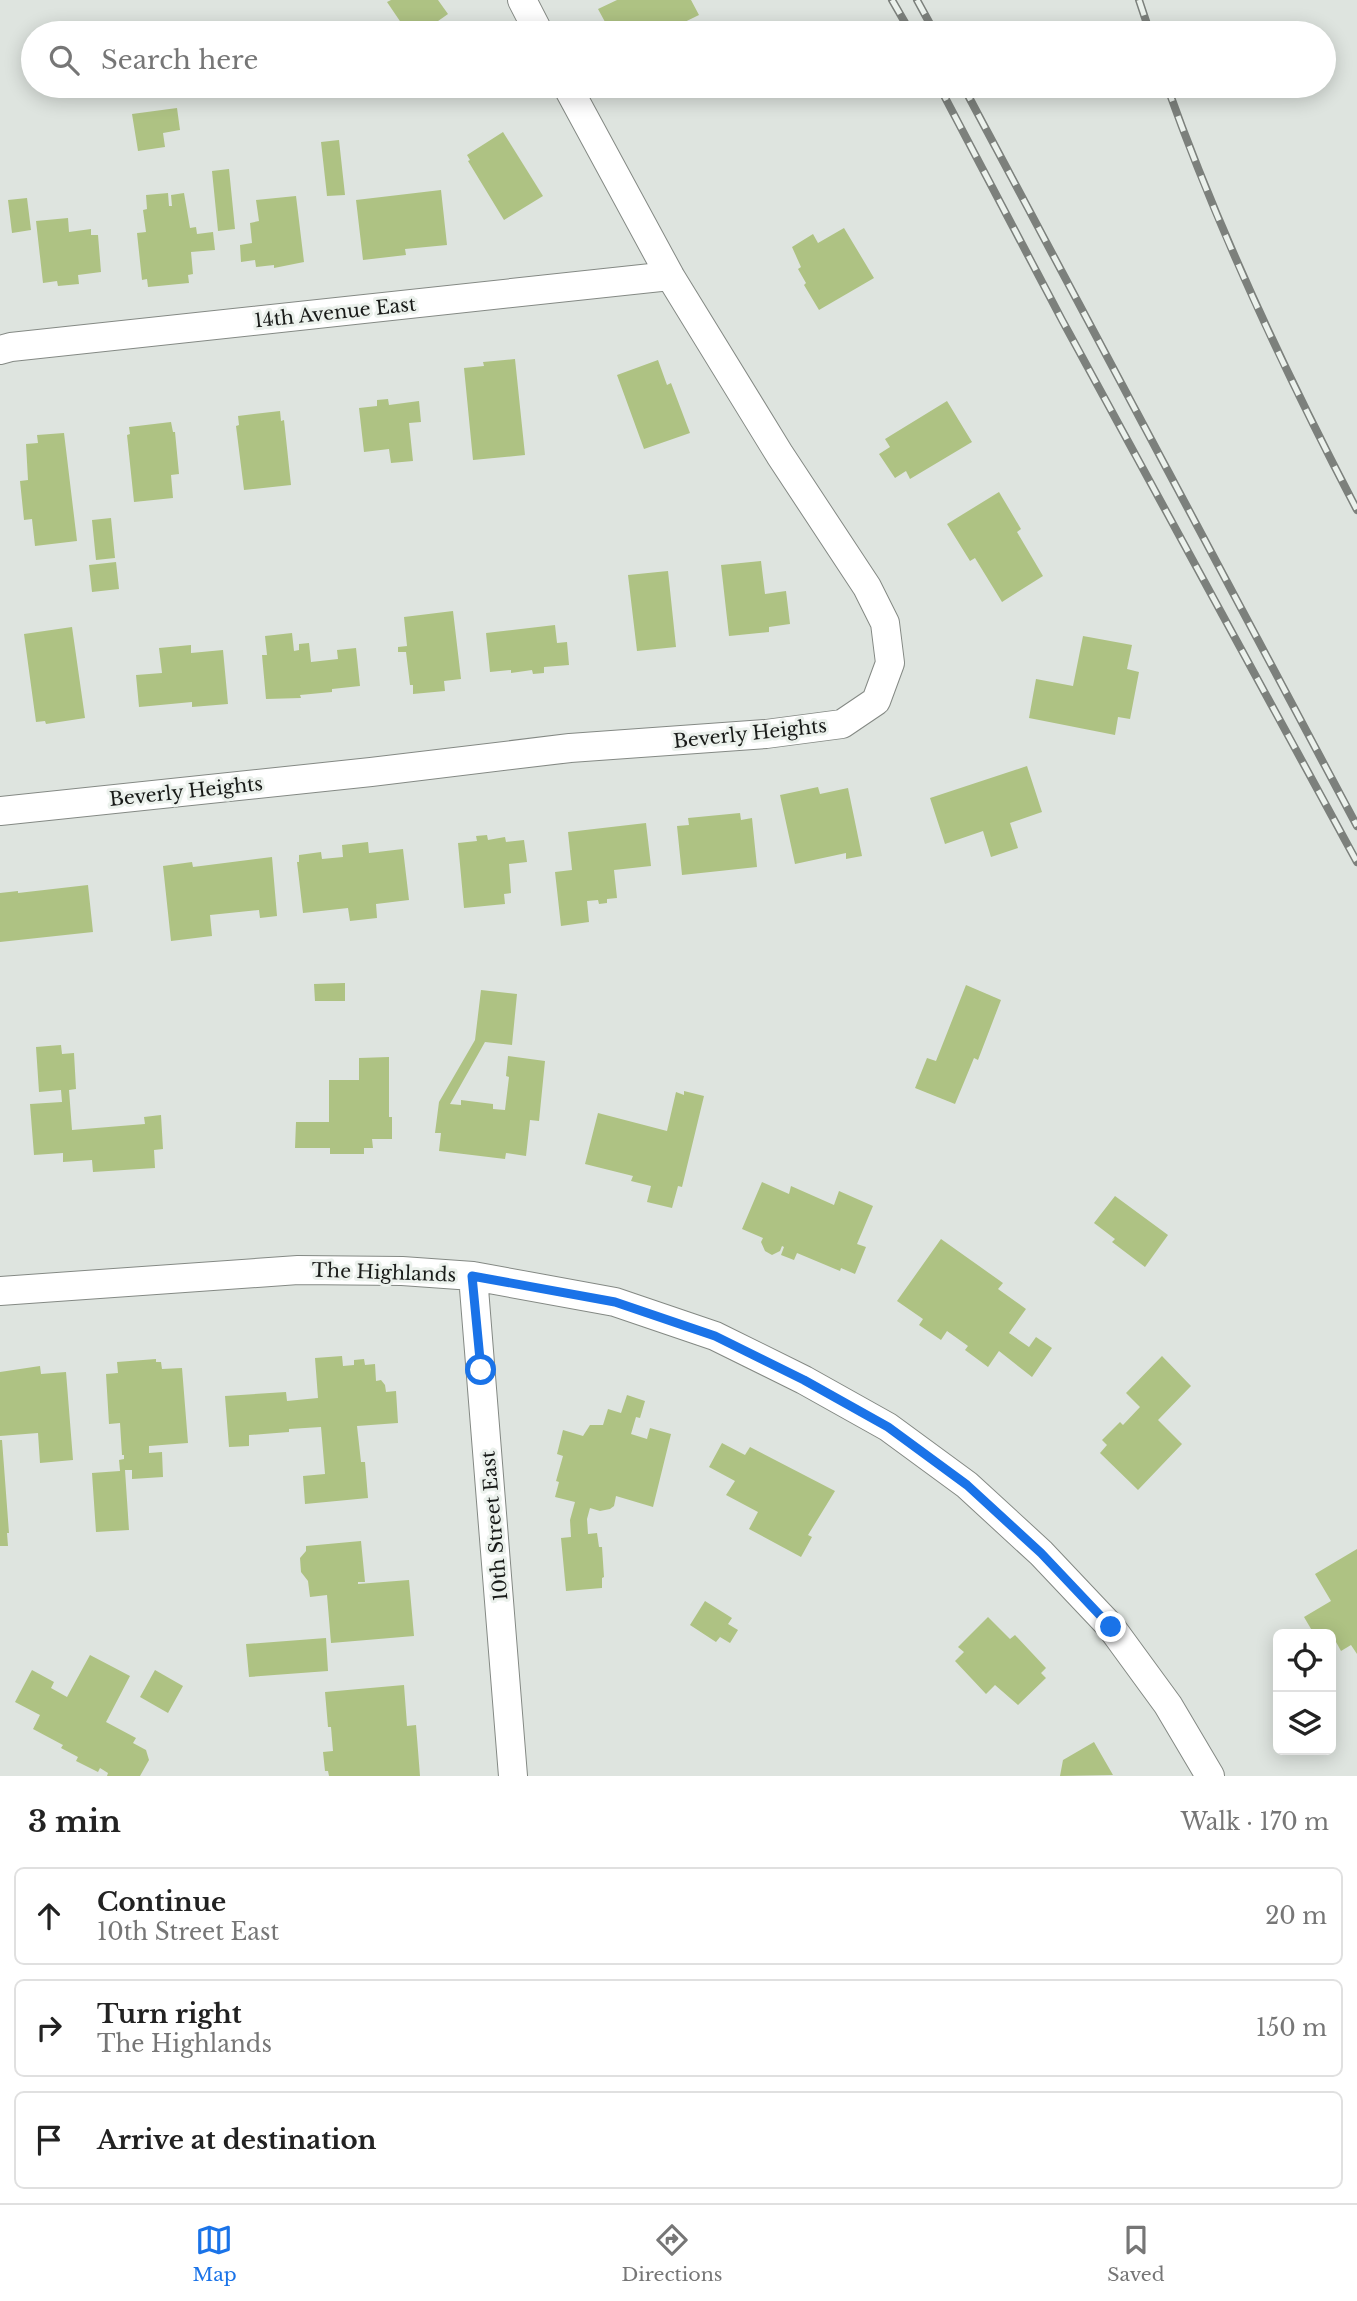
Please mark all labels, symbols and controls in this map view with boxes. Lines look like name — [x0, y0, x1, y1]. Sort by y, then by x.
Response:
search box — [21, 21, 1336, 98]
icon: search — [45, 41, 83, 79]
text: Search here — [101, 44, 258, 76]
street label: 14th Avenue East — [253, 292, 418, 332]
street label: Beverly Heights — [672, 714, 828, 753]
street label: Beverly Heights — [108, 772, 264, 811]
street label: The Highlands — [311, 1258, 457, 1287]
route start — [465, 1354, 496, 1385]
street label: 10th Street East — [476, 1449, 513, 1602]
route end — [1095, 1611, 1126, 1642]
map controls — [1273, 1629, 1336, 1755]
button: locate — [1273, 1629, 1336, 1692]
button: layers — [1273, 1692, 1336, 1755]
text: 3 min — [28, 1803, 121, 1840]
text: Walk · 170 m — [1181, 1808, 1329, 1836]
text: Continue — [97, 1886, 226, 1918]
icon: ahead — [30, 1897, 68, 1935]
text: 20 m — [1265, 1902, 1327, 1930]
text: 10th Street East — [97, 1918, 279, 1946]
text: Turn right — [97, 1998, 242, 2030]
icon: right — [30, 2009, 68, 2047]
text: 150 m — [1256, 2014, 1327, 2042]
text: The Highlands — [97, 2030, 272, 2058]
icon: arrive — [30, 2121, 68, 2159]
text: Arrive at destination — [97, 2124, 377, 2156]
tab: Map — [192, 2221, 237, 2286]
tab: Directions — [621, 2221, 722, 2286]
tab: Saved — [1107, 2221, 1165, 2286]

